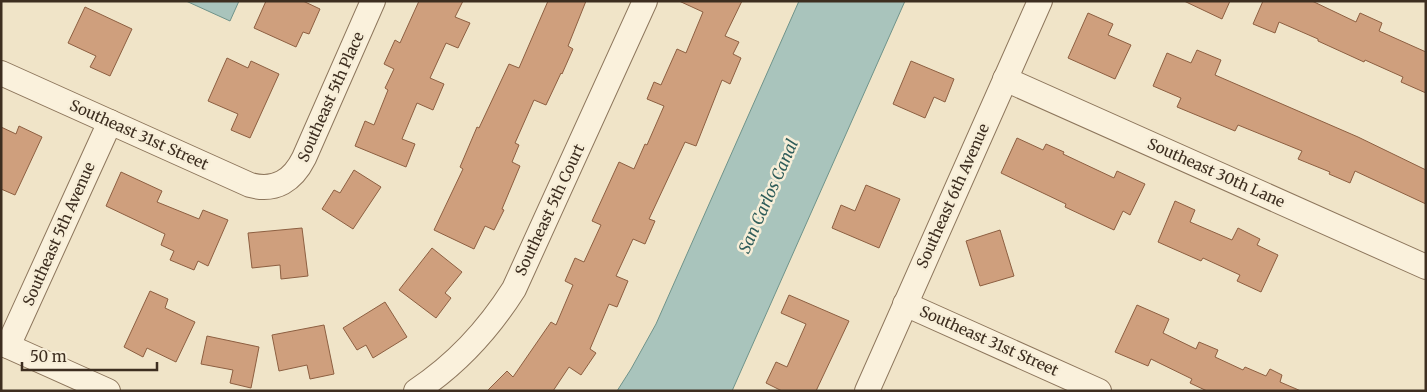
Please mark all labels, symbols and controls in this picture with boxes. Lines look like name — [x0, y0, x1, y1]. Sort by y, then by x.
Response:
street label: Southeast 5th Place — [293, 29, 368, 165]
street label: Southeast 31st Street — [67, 95, 212, 174]
street label: Southeast 6th Avenue — [912, 120, 993, 271]
street label: Southeast 30th Lane — [1145, 134, 1288, 211]
water label: San Carlos Canal — [734, 136, 802, 256]
street label: Southeast 5th Court — [511, 141, 588, 279]
street label: Southeast 5th Avenue — [18, 159, 99, 309]
street label: Southeast 31st Street — [917, 301, 1062, 380]
scale bar — [22, 340, 158, 372]
text: 50 m — [30, 347, 67, 366]

